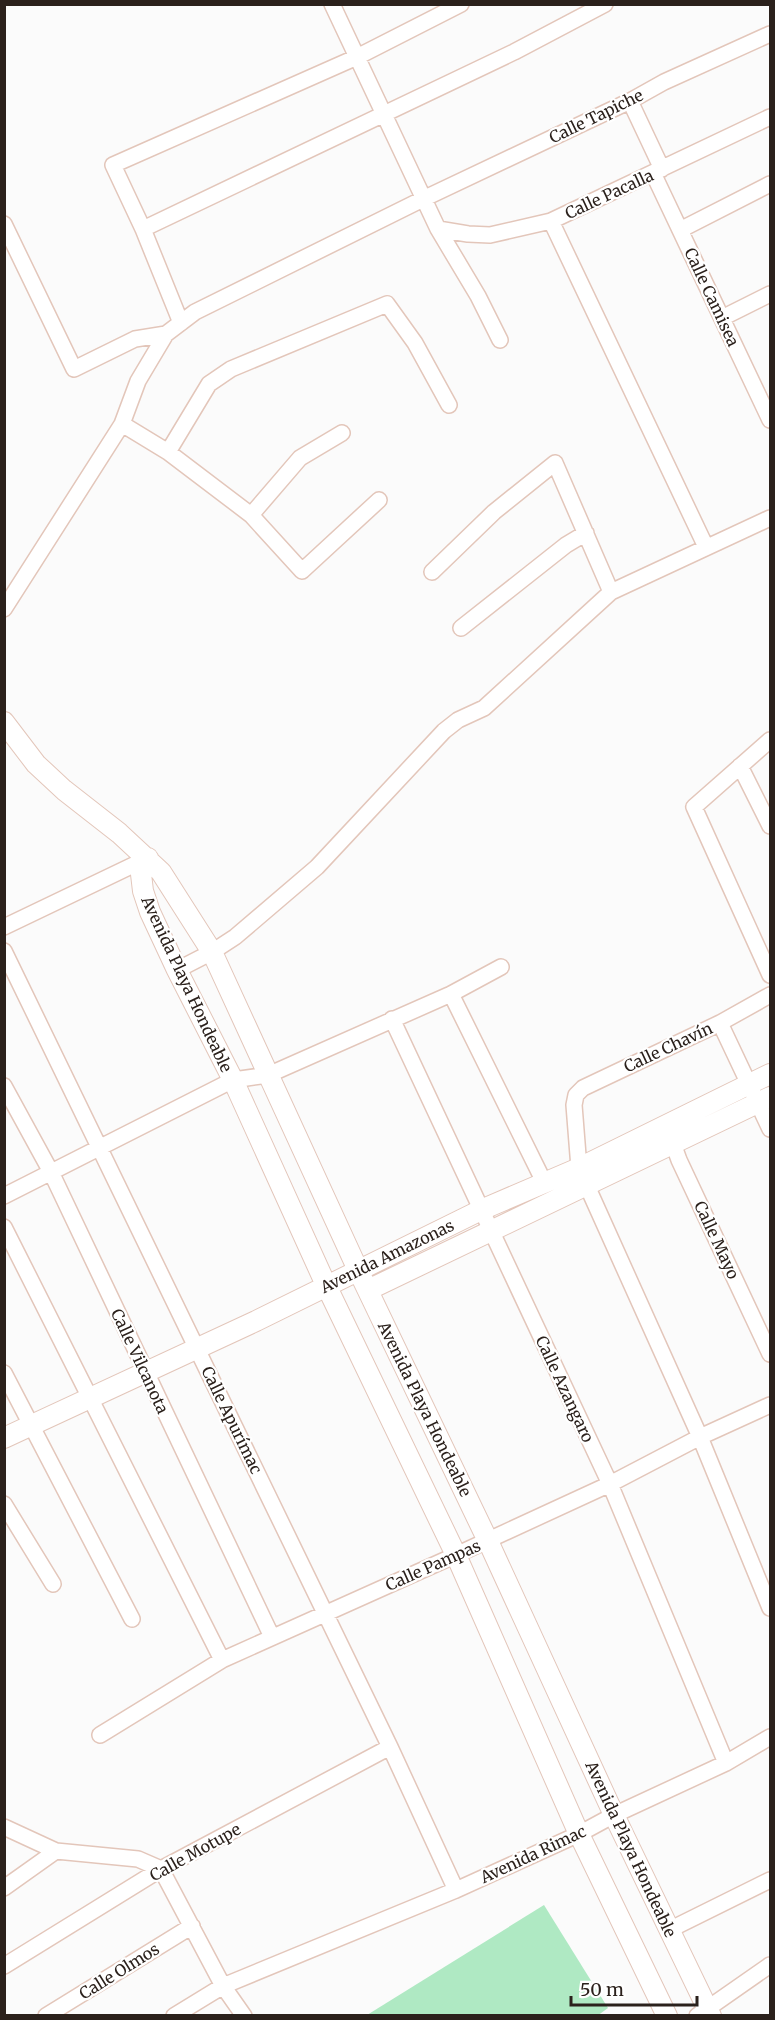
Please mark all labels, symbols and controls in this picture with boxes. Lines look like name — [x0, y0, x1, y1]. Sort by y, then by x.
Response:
street label: Calle Tapiche — [546, 85, 646, 147]
street label: Calle Pacalla — [562, 165, 657, 223]
street label: Calle Camisea — [680, 245, 744, 350]
street label: Avenida Playa Hondeable — [137, 892, 237, 1075]
street label: Calle Chavín — [620, 1018, 716, 1076]
street label: Calle Mayo — [690, 1198, 744, 1282]
street label: Avenida Amazonas — [316, 1215, 457, 1297]
street label: Calle Vilcanota — [107, 1305, 173, 1417]
street label: Avenida Playa Hondeable — [373, 1317, 476, 1500]
street label: Calle Azangaro — [532, 1333, 598, 1445]
street label: Calle Apurímac — [197, 1363, 267, 1477]
street label: Calle Pampas — [382, 1535, 484, 1595]
street label: Avenida Playa Hondeable — [581, 1757, 681, 1940]
street label: Calle Motupe — [146, 1819, 244, 1885]
street label: Avenida Rimac — [476, 1821, 589, 1888]
street label: Calle Olmos — [75, 1938, 163, 2004]
scale bar — [571, 1969, 697, 2007]
text: 50 m — [580, 1978, 624, 2001]

